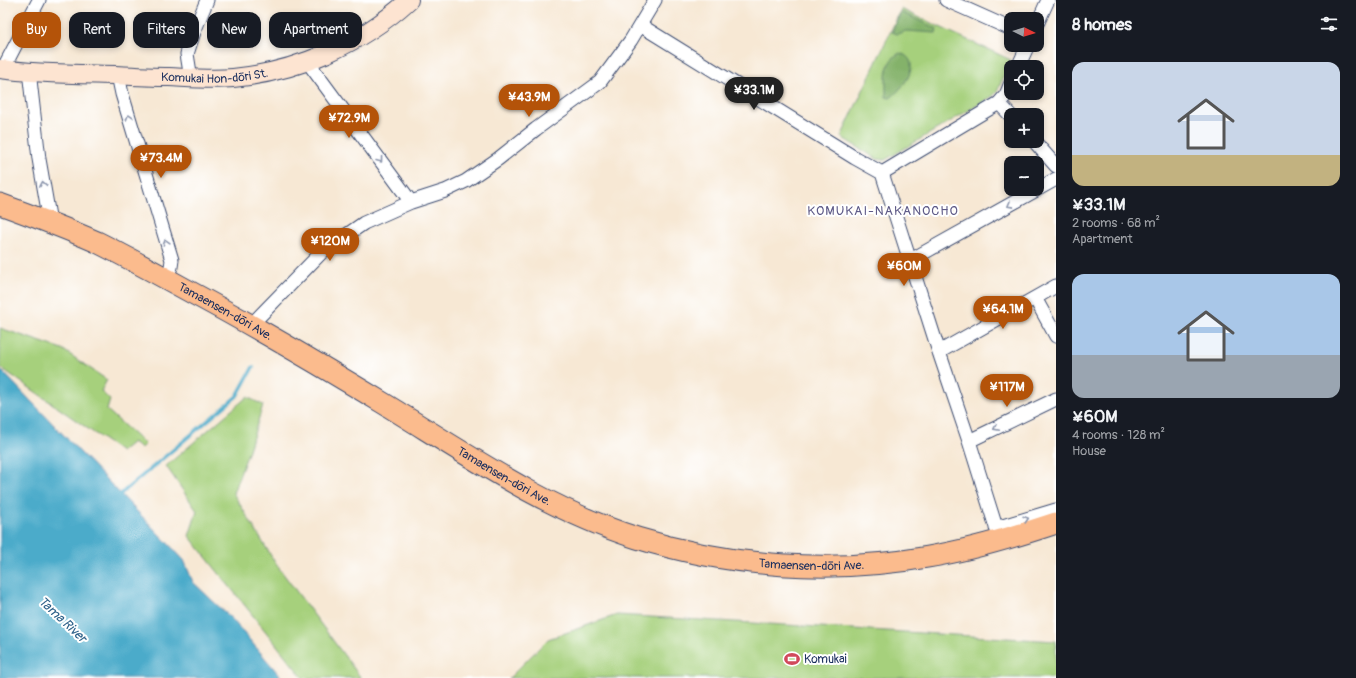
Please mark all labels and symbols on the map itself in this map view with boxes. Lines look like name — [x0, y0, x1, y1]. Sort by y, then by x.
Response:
north arrow — [1004, 12, 1044, 52]
street label: Komukai Hon-dōri St. — [161, 66, 270, 87]
pin: ¥33.1M — [721, 77, 787, 111]
pin: ¥43.9M — [496, 84, 562, 118]
pin: ¥72.9M — [316, 105, 382, 139]
one-way arrow — [125, 114, 134, 121]
pin: ¥73.4M — [128, 145, 194, 179]
one-way arrow — [375, 156, 382, 163]
one-way arrow — [39, 181, 48, 187]
one-way arrow — [1007, 200, 1014, 208]
district label: KOMUKAI-NAKANOCHO — [807, 203, 959, 219]
pin: ¥120M — [302, 228, 358, 262]
one-way arrow — [162, 238, 171, 245]
pin: ¥60M — [880, 253, 928, 287]
street label: Tamaensen-dōri Ave. — [175, 280, 275, 344]
pin: ¥64.1M — [970, 296, 1036, 330]
pin: ¥117M — [979, 374, 1035, 408]
one-way arrow — [992, 423, 1000, 431]
street label: Tamaensen-dōri Ave. — [454, 444, 553, 509]
one-way arrow — [1022, 515, 1029, 524]
street label: Tamaensen-dōri Ave. — [758, 556, 865, 574]
water label: Tama River — [35, 593, 91, 648]
sports icon: Komukai — [783, 650, 801, 668]
place label: Komukai — [804, 652, 847, 667]

